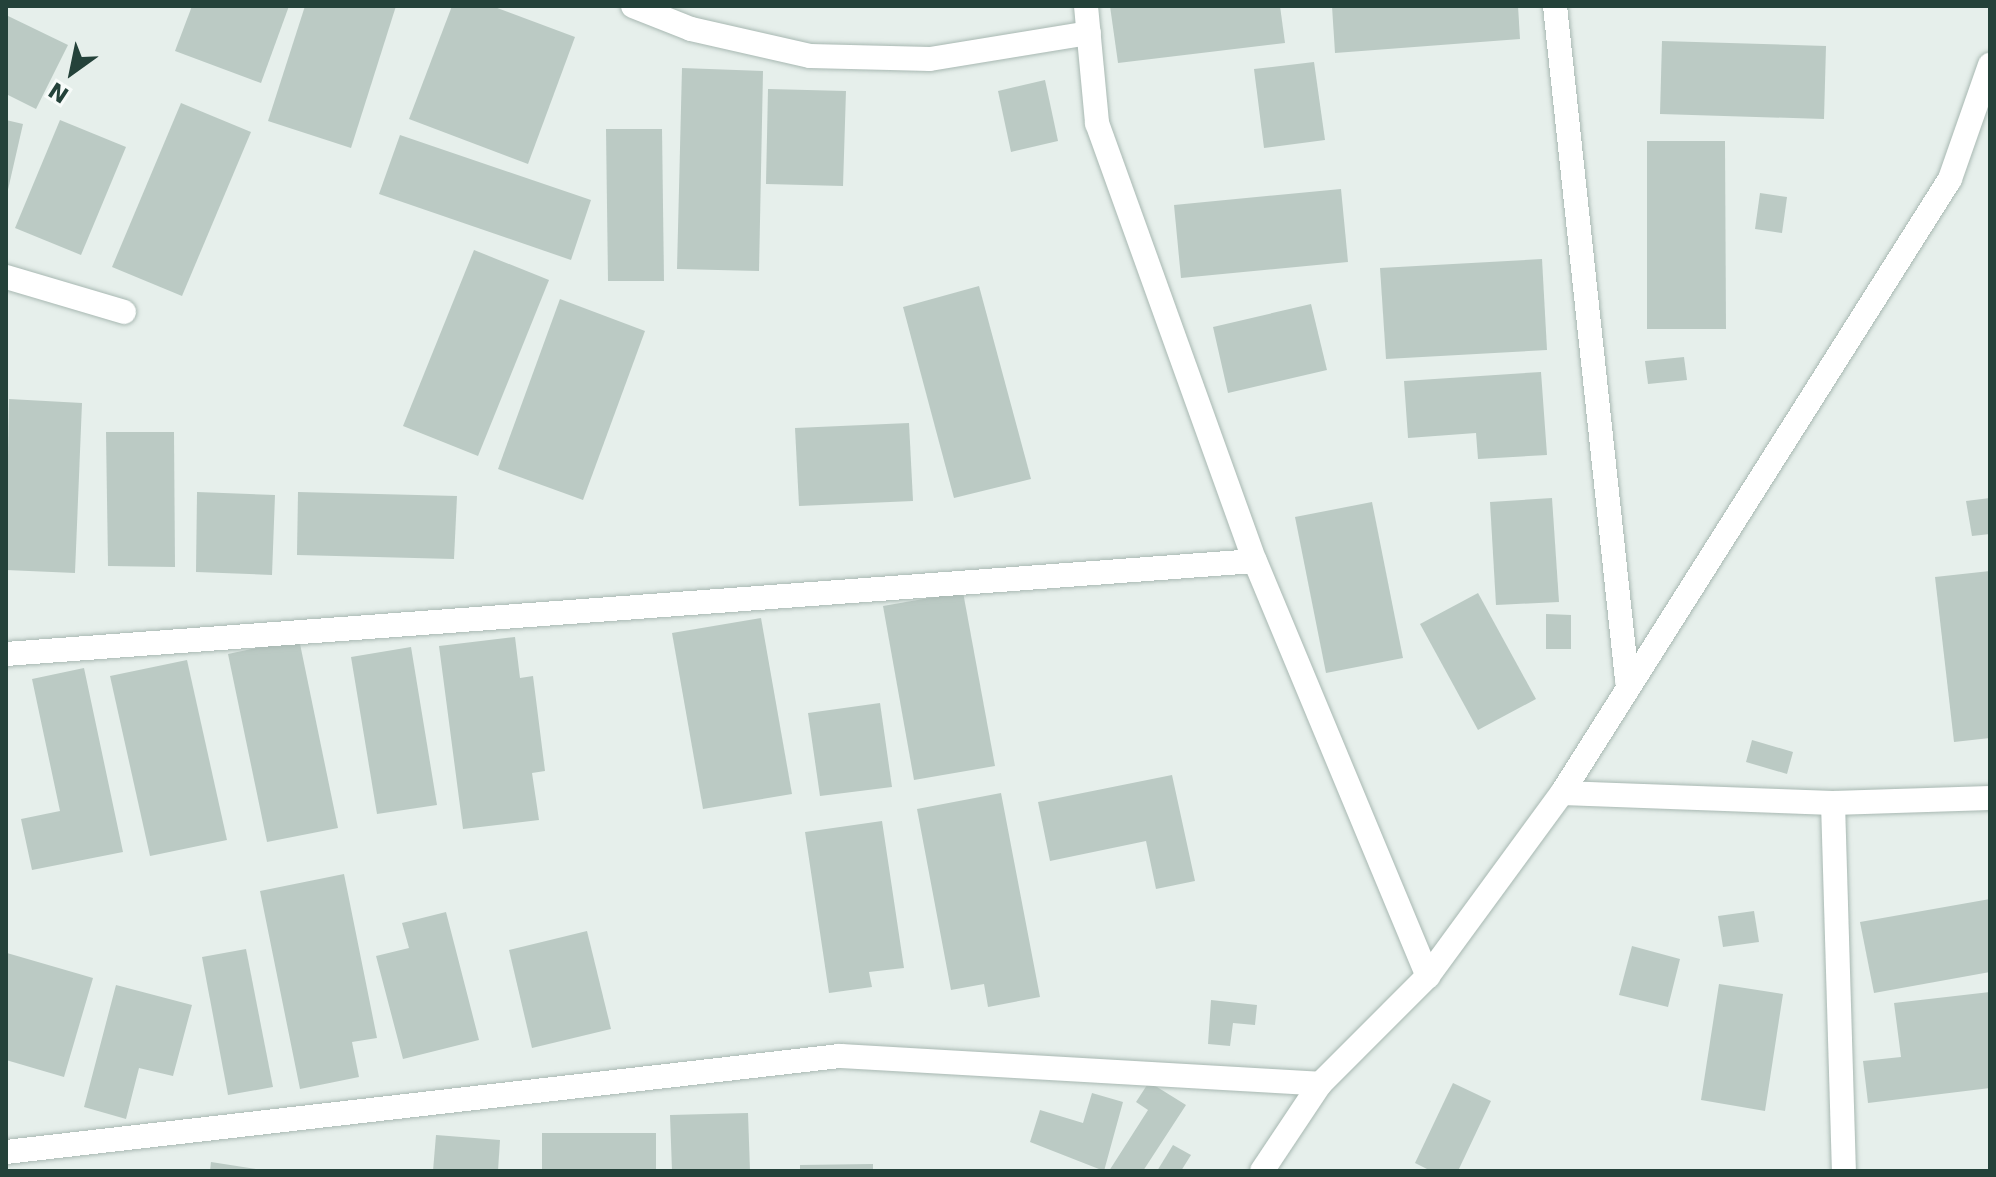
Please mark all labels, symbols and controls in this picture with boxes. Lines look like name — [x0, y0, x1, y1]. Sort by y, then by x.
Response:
north arrow — [32, 32, 112, 112]
text: N — [44, 77, 73, 108]

